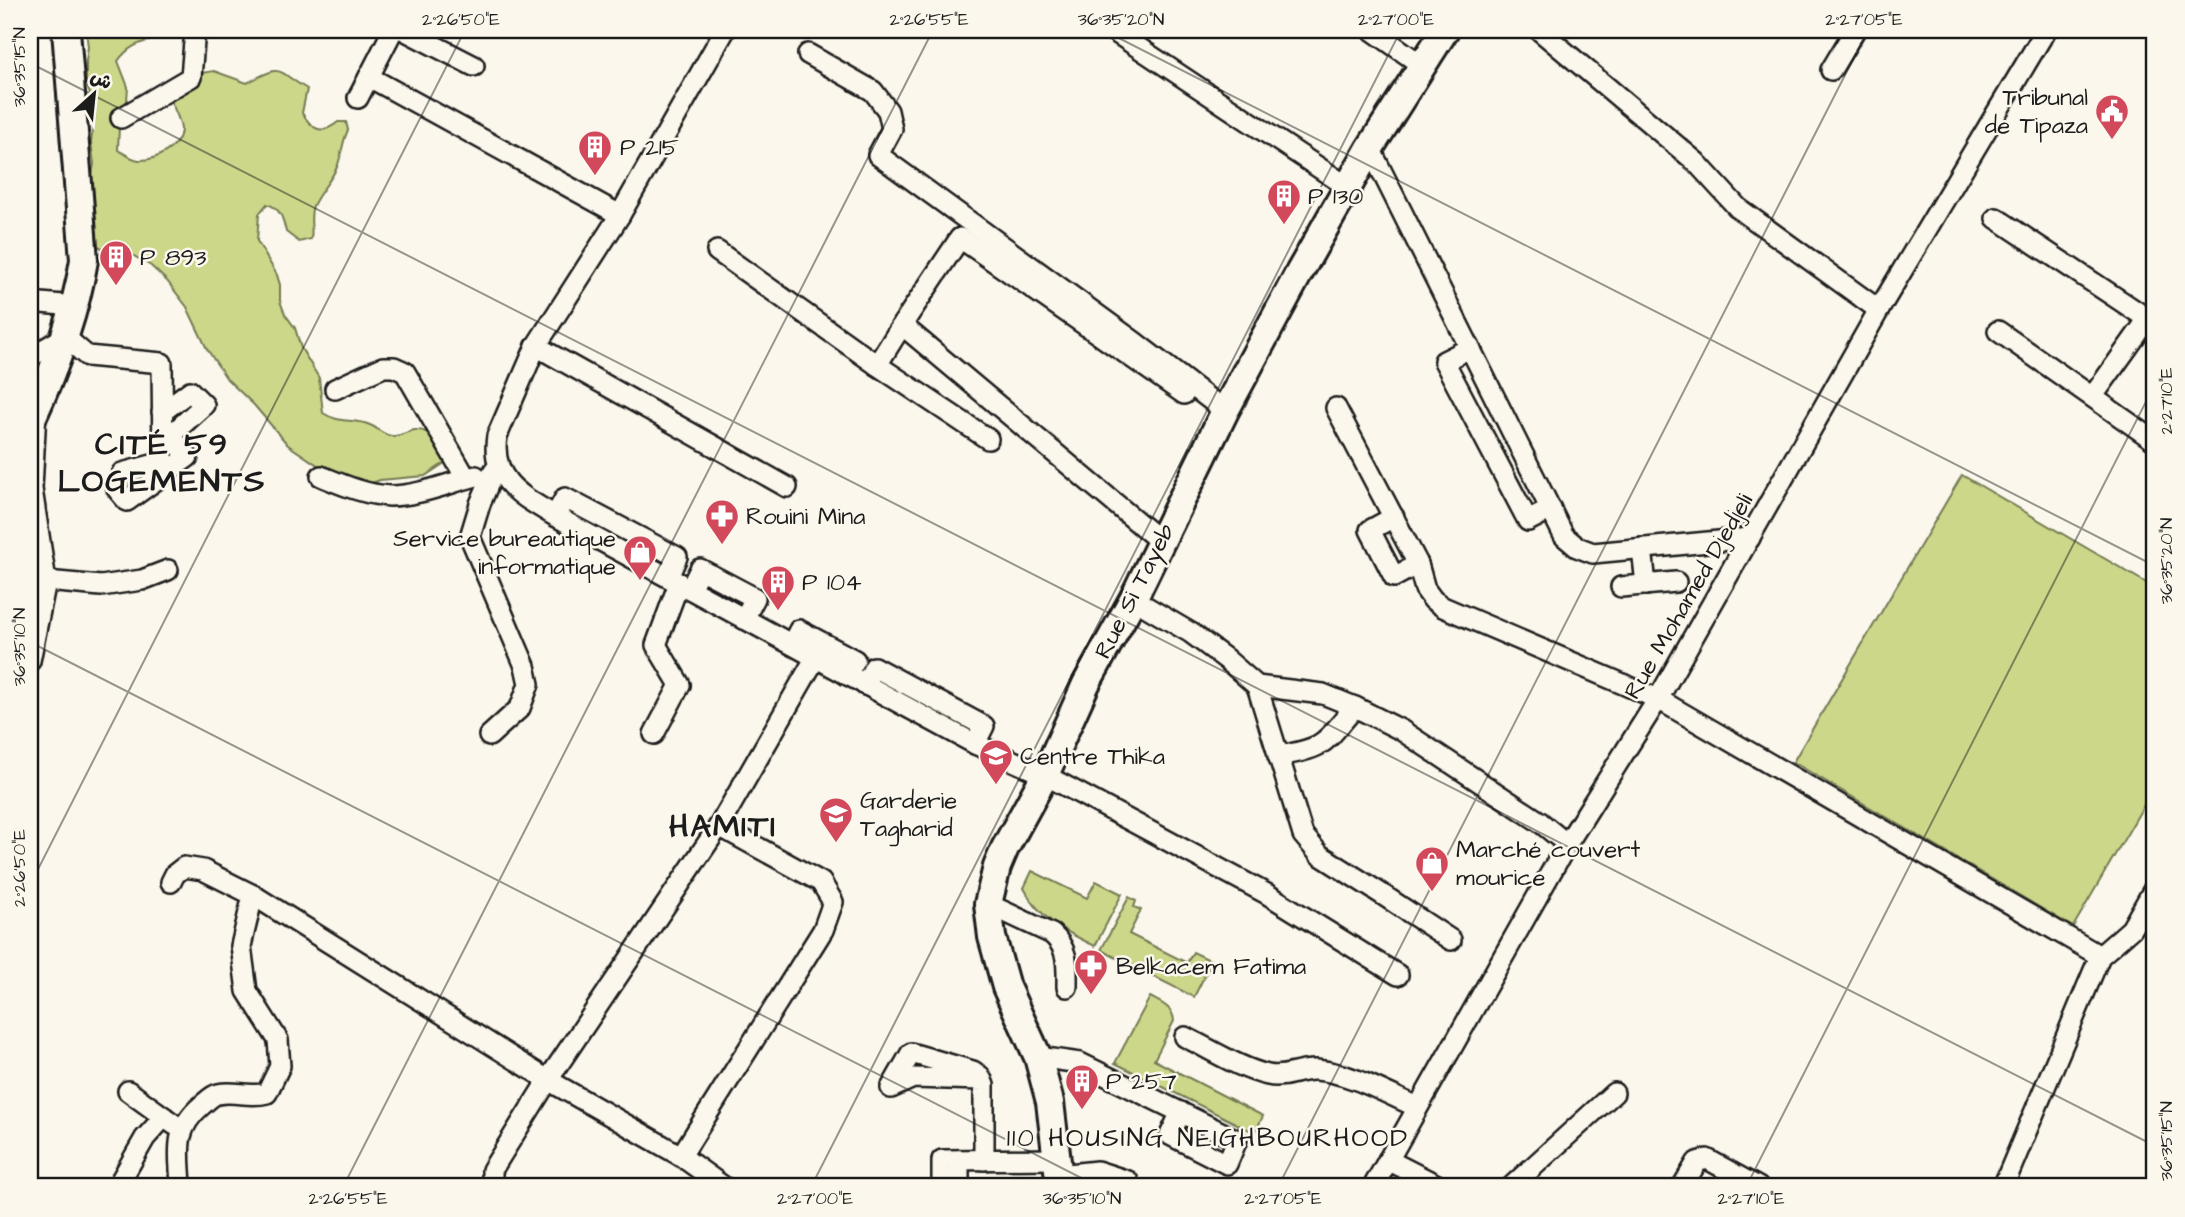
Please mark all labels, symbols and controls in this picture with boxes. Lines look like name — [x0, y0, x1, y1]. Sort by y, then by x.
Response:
text: 2°26'50"E — [422, 7, 500, 32]
text: 2°26'55"E — [889, 7, 969, 32]
text: 36°35'20"N — [1078, 7, 1164, 32]
text: 2°27'00"E — [1358, 7, 1434, 32]
text: 2°27'05"E — [1825, 7, 1903, 32]
text: 36°35'15"N — [7, 27, 32, 107]
north arrow — [60, 60, 130, 130]
text: ش — [86, 63, 117, 97]
place label: Tribunal de Tipaza — [1985, 81, 2088, 143]
public building icon: Tribunal de Tipaza — [2093, 92, 2131, 141]
building icon: P 215 — [576, 128, 614, 177]
place label: P 215 — [620, 131, 679, 165]
building icon: P 130 — [1265, 177, 1303, 226]
place label: P 130 — [1308, 180, 1363, 214]
building icon: P 893 — [97, 238, 135, 287]
place label: P 893 — [140, 241, 206, 275]
text: 2°27'10"E — [2154, 367, 2179, 435]
district label: CITÉ 59 LOGEMENTS — [58, 422, 266, 504]
street label: Rue Mohamed Djedjeli — [1616, 487, 1762, 706]
pharmacy icon: Rouini Mina — [703, 497, 741, 546]
place label: Rouini Mina — [746, 500, 865, 534]
street label: Rue Si Tayeb — [1086, 518, 1185, 665]
text: 36°35'20"N — [2154, 518, 2179, 604]
place label: Service bureautique informatique — [393, 522, 616, 584]
shop icon: Service bureautique informatique — [621, 533, 659, 582]
building icon: P 104 — [759, 563, 797, 612]
place label: P 104 — [802, 566, 861, 600]
text: 36°35'10"N — [7, 608, 32, 686]
school or university icon: Centre Thika — [977, 737, 1015, 786]
place label: Centre Thika — [1020, 740, 1165, 774]
place label: Garderie Tagharid — [860, 784, 957, 847]
school or university icon: Garderie Tagharid — [817, 795, 855, 844]
district label: HAMITI — [669, 804, 777, 849]
text: 2°26'50"E — [7, 829, 32, 907]
place label: Marché couvert mourice — [1456, 833, 1641, 895]
shop icon: Marché couvert mourice — [1413, 844, 1451, 893]
pharmacy icon: Belkacem Fatima — [1072, 947, 1110, 996]
place label: Belkacem Fatima — [1116, 950, 1306, 984]
building icon: P 257 — [1063, 1062, 1101, 1111]
place label: P 257 — [1106, 1065, 1177, 1099]
text: 36°35'15"N — [2154, 1101, 2179, 1181]
district label: 110 HOUSING NEIGHBOURHOOD — [1007, 1120, 1409, 1156]
text: 2°26'55"E — [308, 1186, 388, 1211]
text: 2°27'00"E — [777, 1186, 853, 1211]
text: 36°35'10"N — [1043, 1186, 1121, 1211]
text: 2°27'05"E — [1244, 1186, 1322, 1211]
text: 2°27'10"E — [1717, 1186, 1785, 1211]

